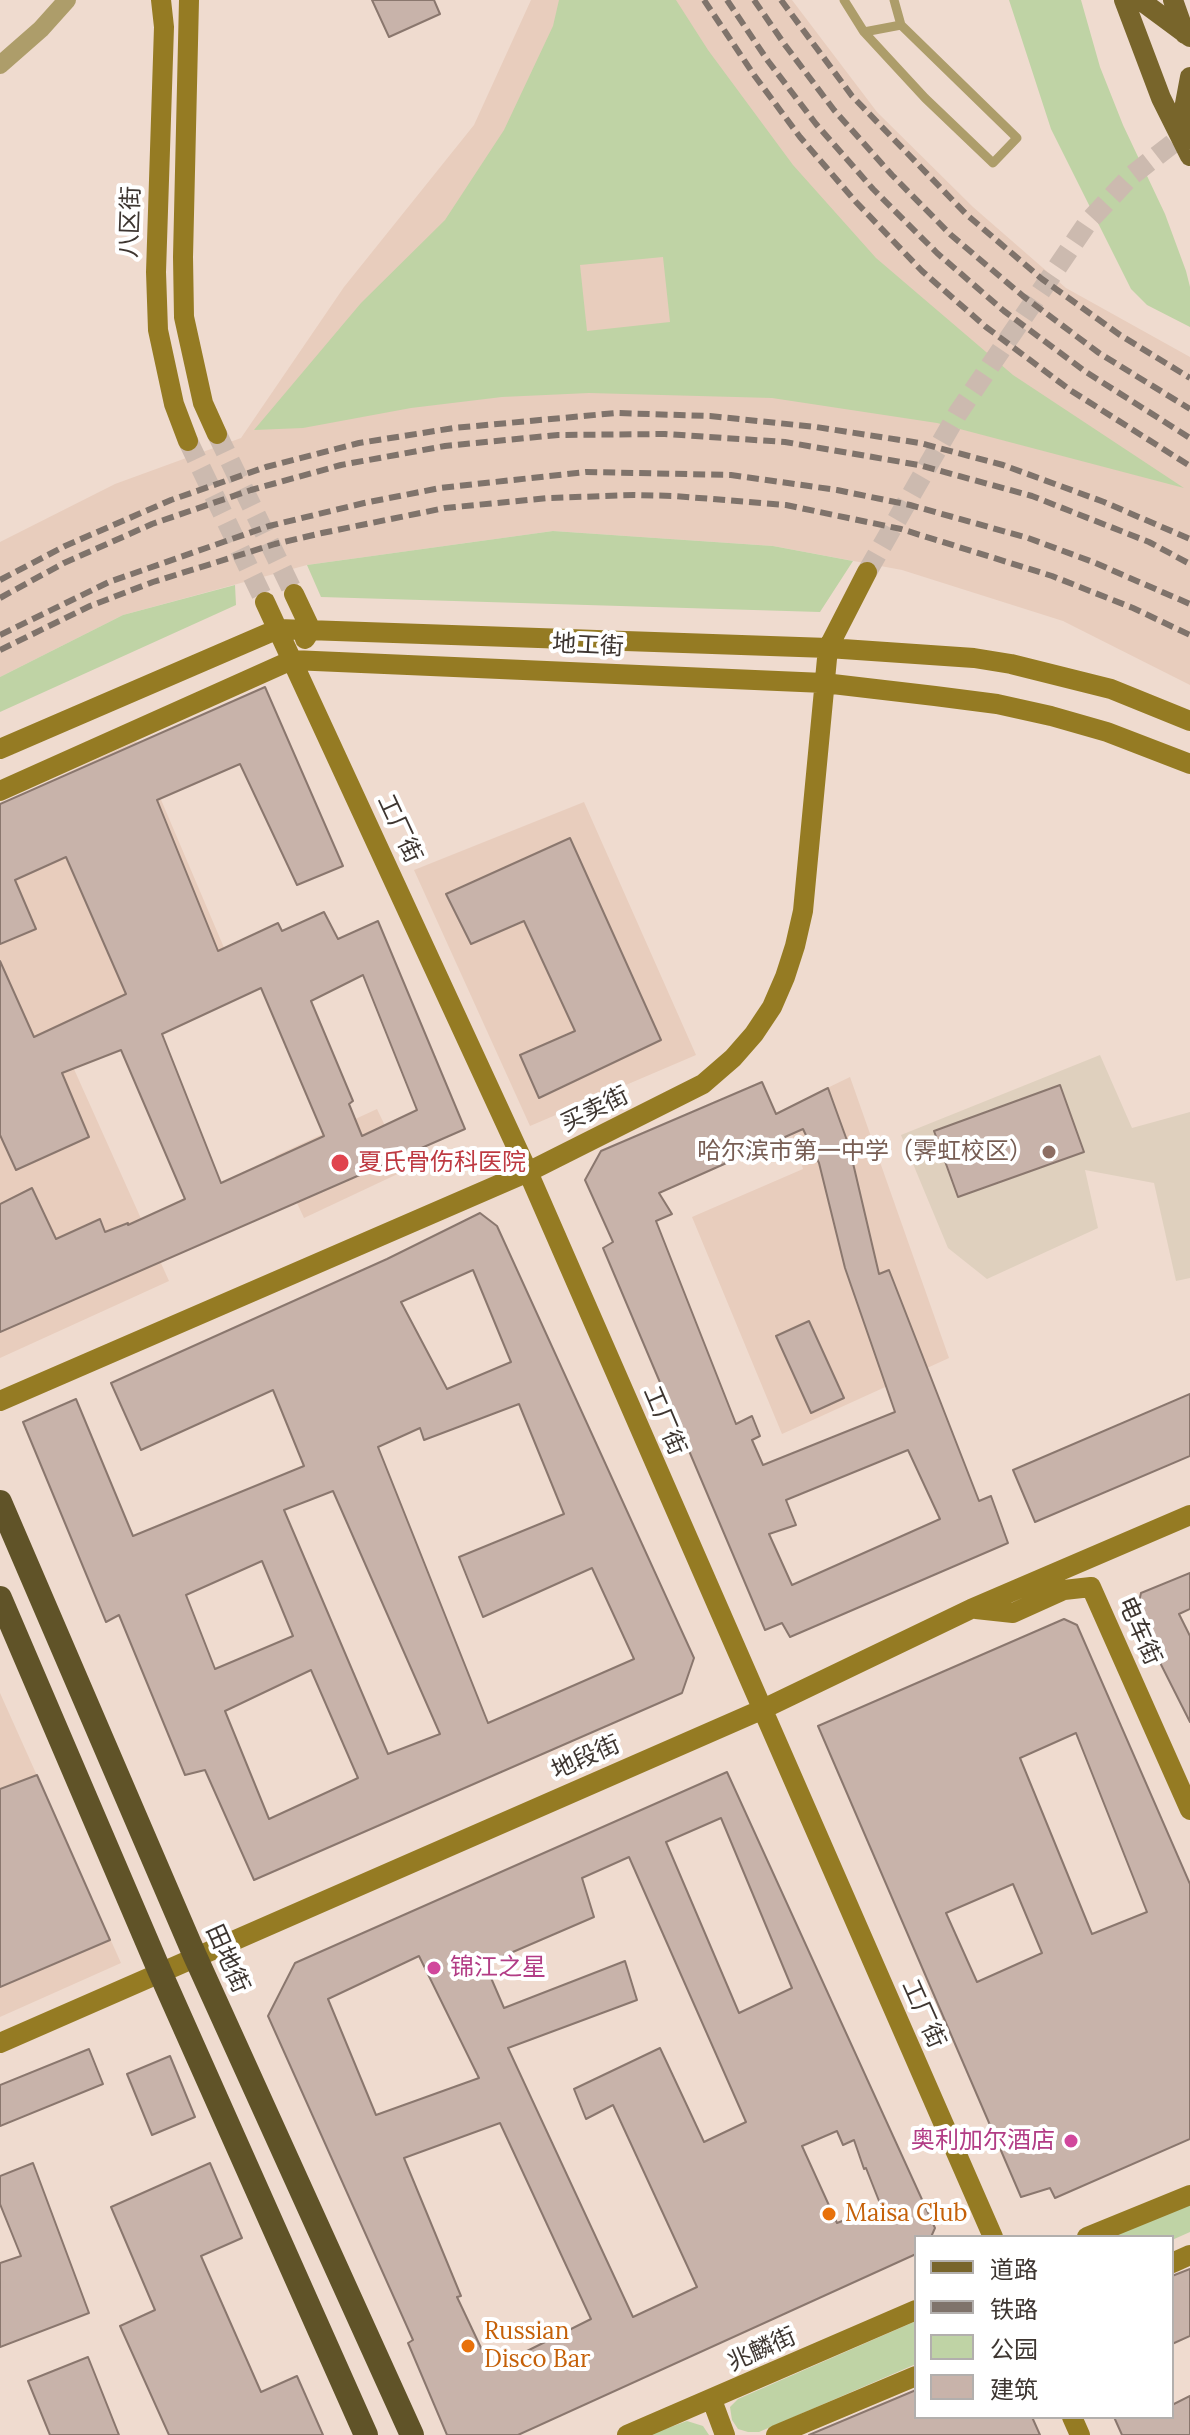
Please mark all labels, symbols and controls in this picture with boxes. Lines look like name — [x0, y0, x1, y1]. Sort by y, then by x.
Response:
street label: 八区街 — [115, 186, 147, 258]
street label: 地工街 — [551, 630, 625, 662]
street label: 工厂街 — [371, 790, 427, 868]
street label: 买卖街 — [556, 1081, 634, 1139]
place label: 哈尔滨市第一中学（霁虹校区） — [697, 1138, 1033, 1166]
marker: 哈尔滨市第一中学（霁虹校区） — [1040, 1143, 1058, 1161]
place label: 夏氏骨伤科医院 — [358, 1149, 526, 1177]
marker: 夏氏骨伤科医院 — [329, 1152, 351, 1174]
street label: 工厂街 — [637, 1382, 691, 1460]
street label: 电车街 — [1111, 1592, 1167, 1670]
street label: 地段街 — [547, 1730, 625, 1786]
street label: 田地街 — [199, 1920, 255, 1998]
place label: 锦江之星 — [450, 1954, 546, 1982]
marker: 锦江之星 — [425, 1959, 443, 1977]
street label: 工厂街 — [895, 1975, 951, 2053]
place label: 奥利加尔酒店 — [911, 2127, 1055, 2155]
marker: 奥利加尔酒店 — [1062, 2132, 1080, 2150]
place label: Maisa Club — [845, 2200, 968, 2228]
marker: Maisa Club — [820, 2205, 838, 2223]
legend — [914, 2235, 1174, 2419]
text: 道路 — [990, 2254, 1038, 2285]
text: 铁路 — [990, 2294, 1038, 2325]
place label: Russian Disco Bar — [484, 2318, 590, 2374]
street label: 兆麟街 — [723, 2322, 801, 2378]
text: 公园 — [990, 2334, 1038, 2365]
marker: Russian Disco Bar — [459, 2337, 477, 2355]
text: 建筑 — [990, 2374, 1038, 2405]

